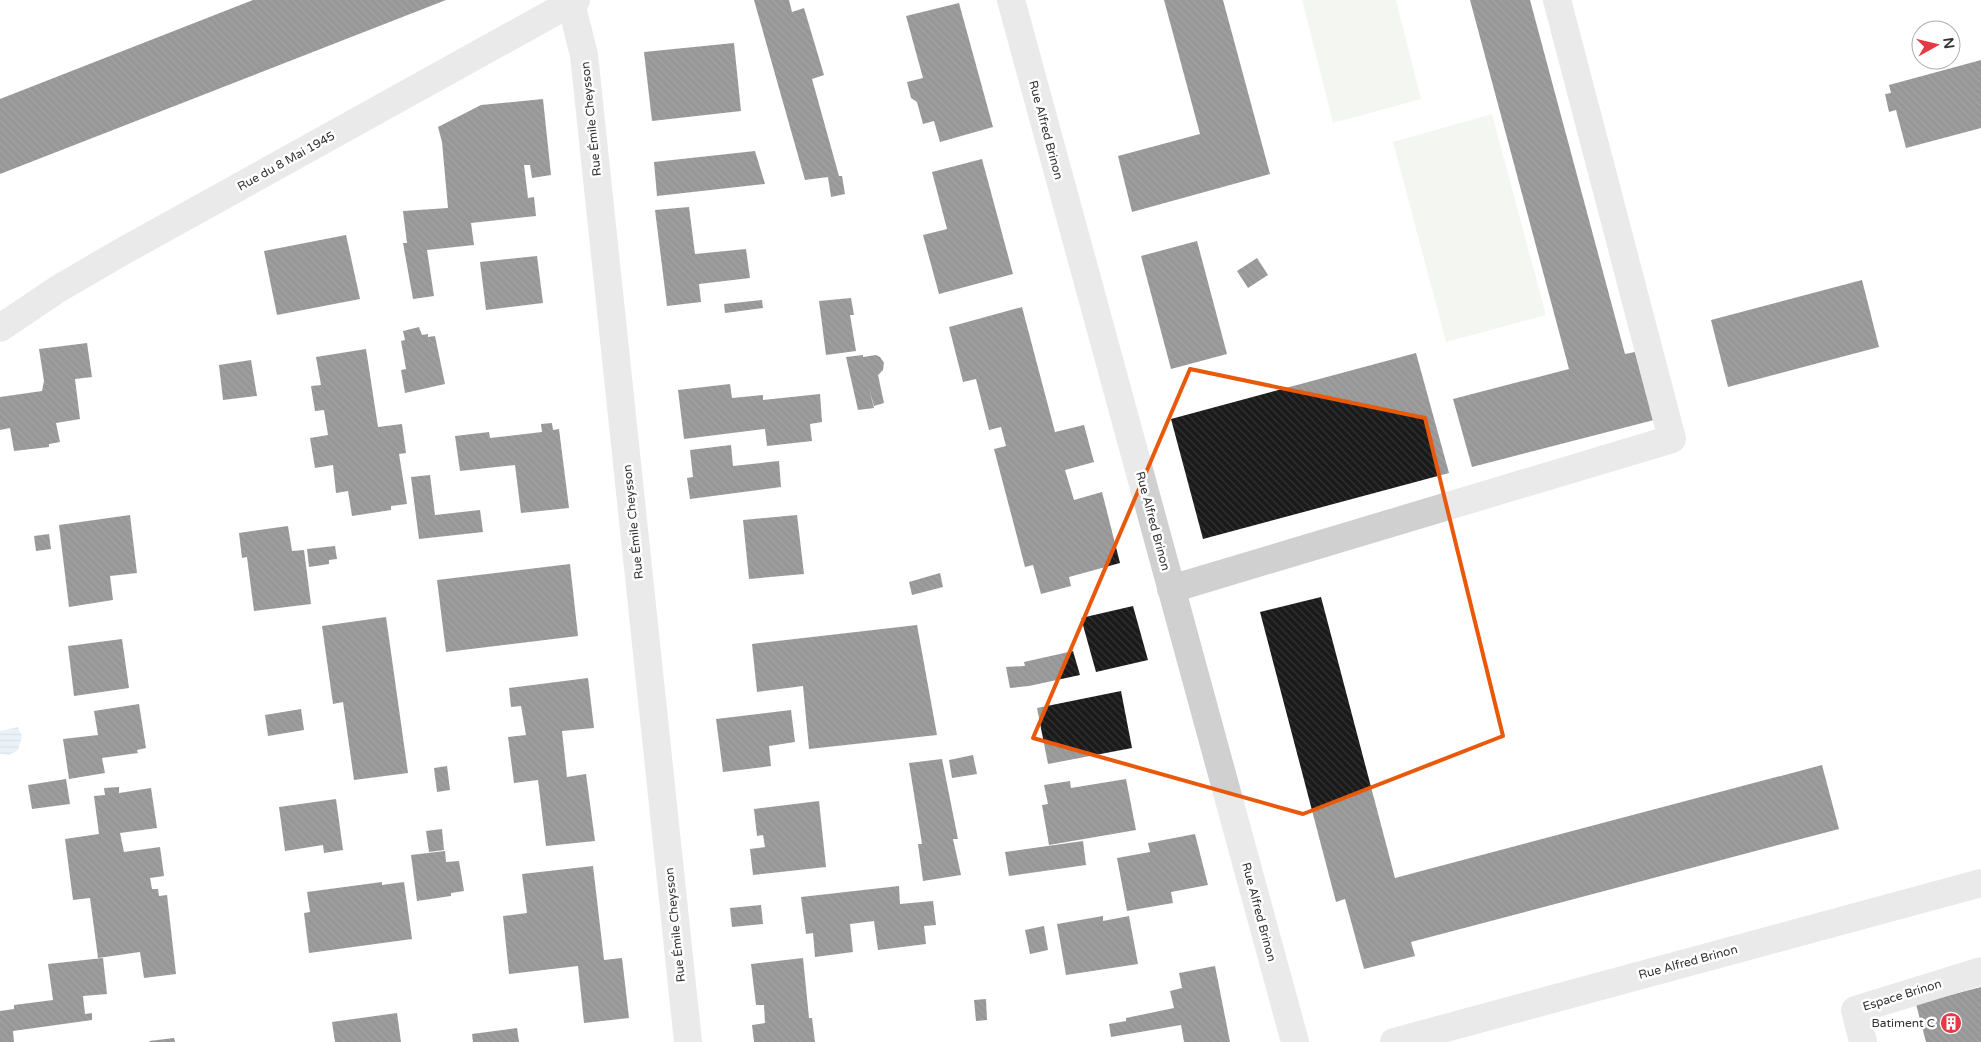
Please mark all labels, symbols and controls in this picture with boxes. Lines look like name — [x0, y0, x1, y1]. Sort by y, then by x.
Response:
north arrow — [1911, 20, 1961, 70]
text: N — [1939, 37, 1958, 50]
street label: Rue Émile Cheysson — [578, 61, 604, 177]
street label: Rue Alfred Brinon — [1026, 79, 1066, 181]
street label: Rue du 8 Mai 1945 — [235, 128, 337, 194]
street label: Rue Émile Cheysson — [620, 464, 646, 580]
street label: Rue Alfred Brinon — [1133, 470, 1173, 572]
street label: Rue Alfred Brinon — [1239, 861, 1279, 963]
street label: Rue Émile Cheysson — [662, 867, 688, 983]
street label: Rue Alfred Brinon — [1637, 942, 1739, 982]
street label: Espace Brinon — [1861, 976, 1943, 1014]
building icon: Batiment C — [1939, 1011, 1963, 1035]
place label: Batiment C — [1871, 1016, 1935, 1030]

